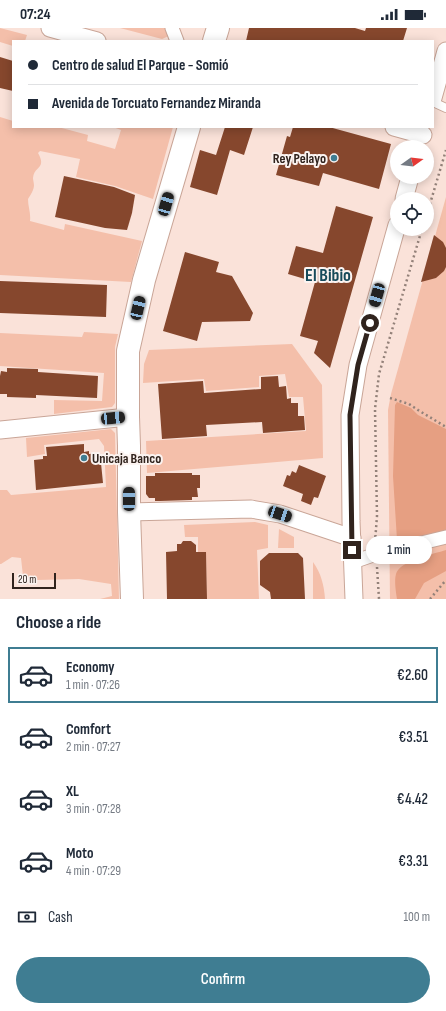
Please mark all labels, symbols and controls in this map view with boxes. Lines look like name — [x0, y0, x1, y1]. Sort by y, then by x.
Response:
text: 07:24 — [20, 5, 50, 24]
text: Centro de salud El Parque - Somió — [52, 56, 229, 75]
text: Avenida de Torcuato Fernandez Miranda — [52, 94, 261, 113]
north arrow — [390, 140, 434, 184]
map controls — [390, 140, 434, 236]
place label: Rey Pelayo — [273, 150, 326, 167]
marker: Rey Pelayo — [329, 153, 339, 163]
car — [157, 191, 175, 217]
button: locate — [390, 192, 434, 236]
district label: El Bibio — [305, 265, 351, 286]
car — [368, 282, 386, 308]
car — [129, 295, 147, 321]
route start — [361, 314, 379, 332]
car — [101, 411, 125, 425]
place label: Unicaja Banco — [92, 450, 161, 467]
marker: Unicaja Banco — [79, 453, 89, 463]
car — [123, 487, 135, 511]
car — [267, 505, 293, 523]
callout: 1 min — [366, 536, 432, 564]
route end — [343, 541, 361, 559]
text: 1 min — [387, 542, 411, 558]
scale bar — [12, 571, 56, 590]
text: 20 m — [18, 573, 36, 586]
text: Choose a ride — [16, 612, 101, 633]
icon: car — [18, 657, 54, 693]
text: Economy — [66, 658, 115, 677]
text: €2.60 — [397, 666, 428, 685]
text: 1 min · 07:26 — [66, 677, 120, 693]
icon: car — [18, 719, 54, 755]
text: Comfort — [66, 720, 111, 739]
text: €3.51 — [398, 728, 428, 747]
text: 2 min · 07:27 — [66, 739, 120, 755]
icon: car — [18, 781, 54, 817]
text: XL — [66, 782, 79, 801]
text: €4.42 — [397, 790, 428, 809]
text: 3 min · 07:28 — [66, 801, 121, 817]
icon: car — [18, 843, 54, 879]
text: Moto — [66, 844, 93, 863]
text: €3.31 — [398, 852, 428, 871]
text: 4 min · 07:29 — [66, 863, 121, 879]
icon: cash — [16, 906, 38, 928]
text: Cash — [48, 908, 73, 927]
text: 100 m — [403, 909, 430, 925]
button: Confirm — [16, 957, 430, 1003]

